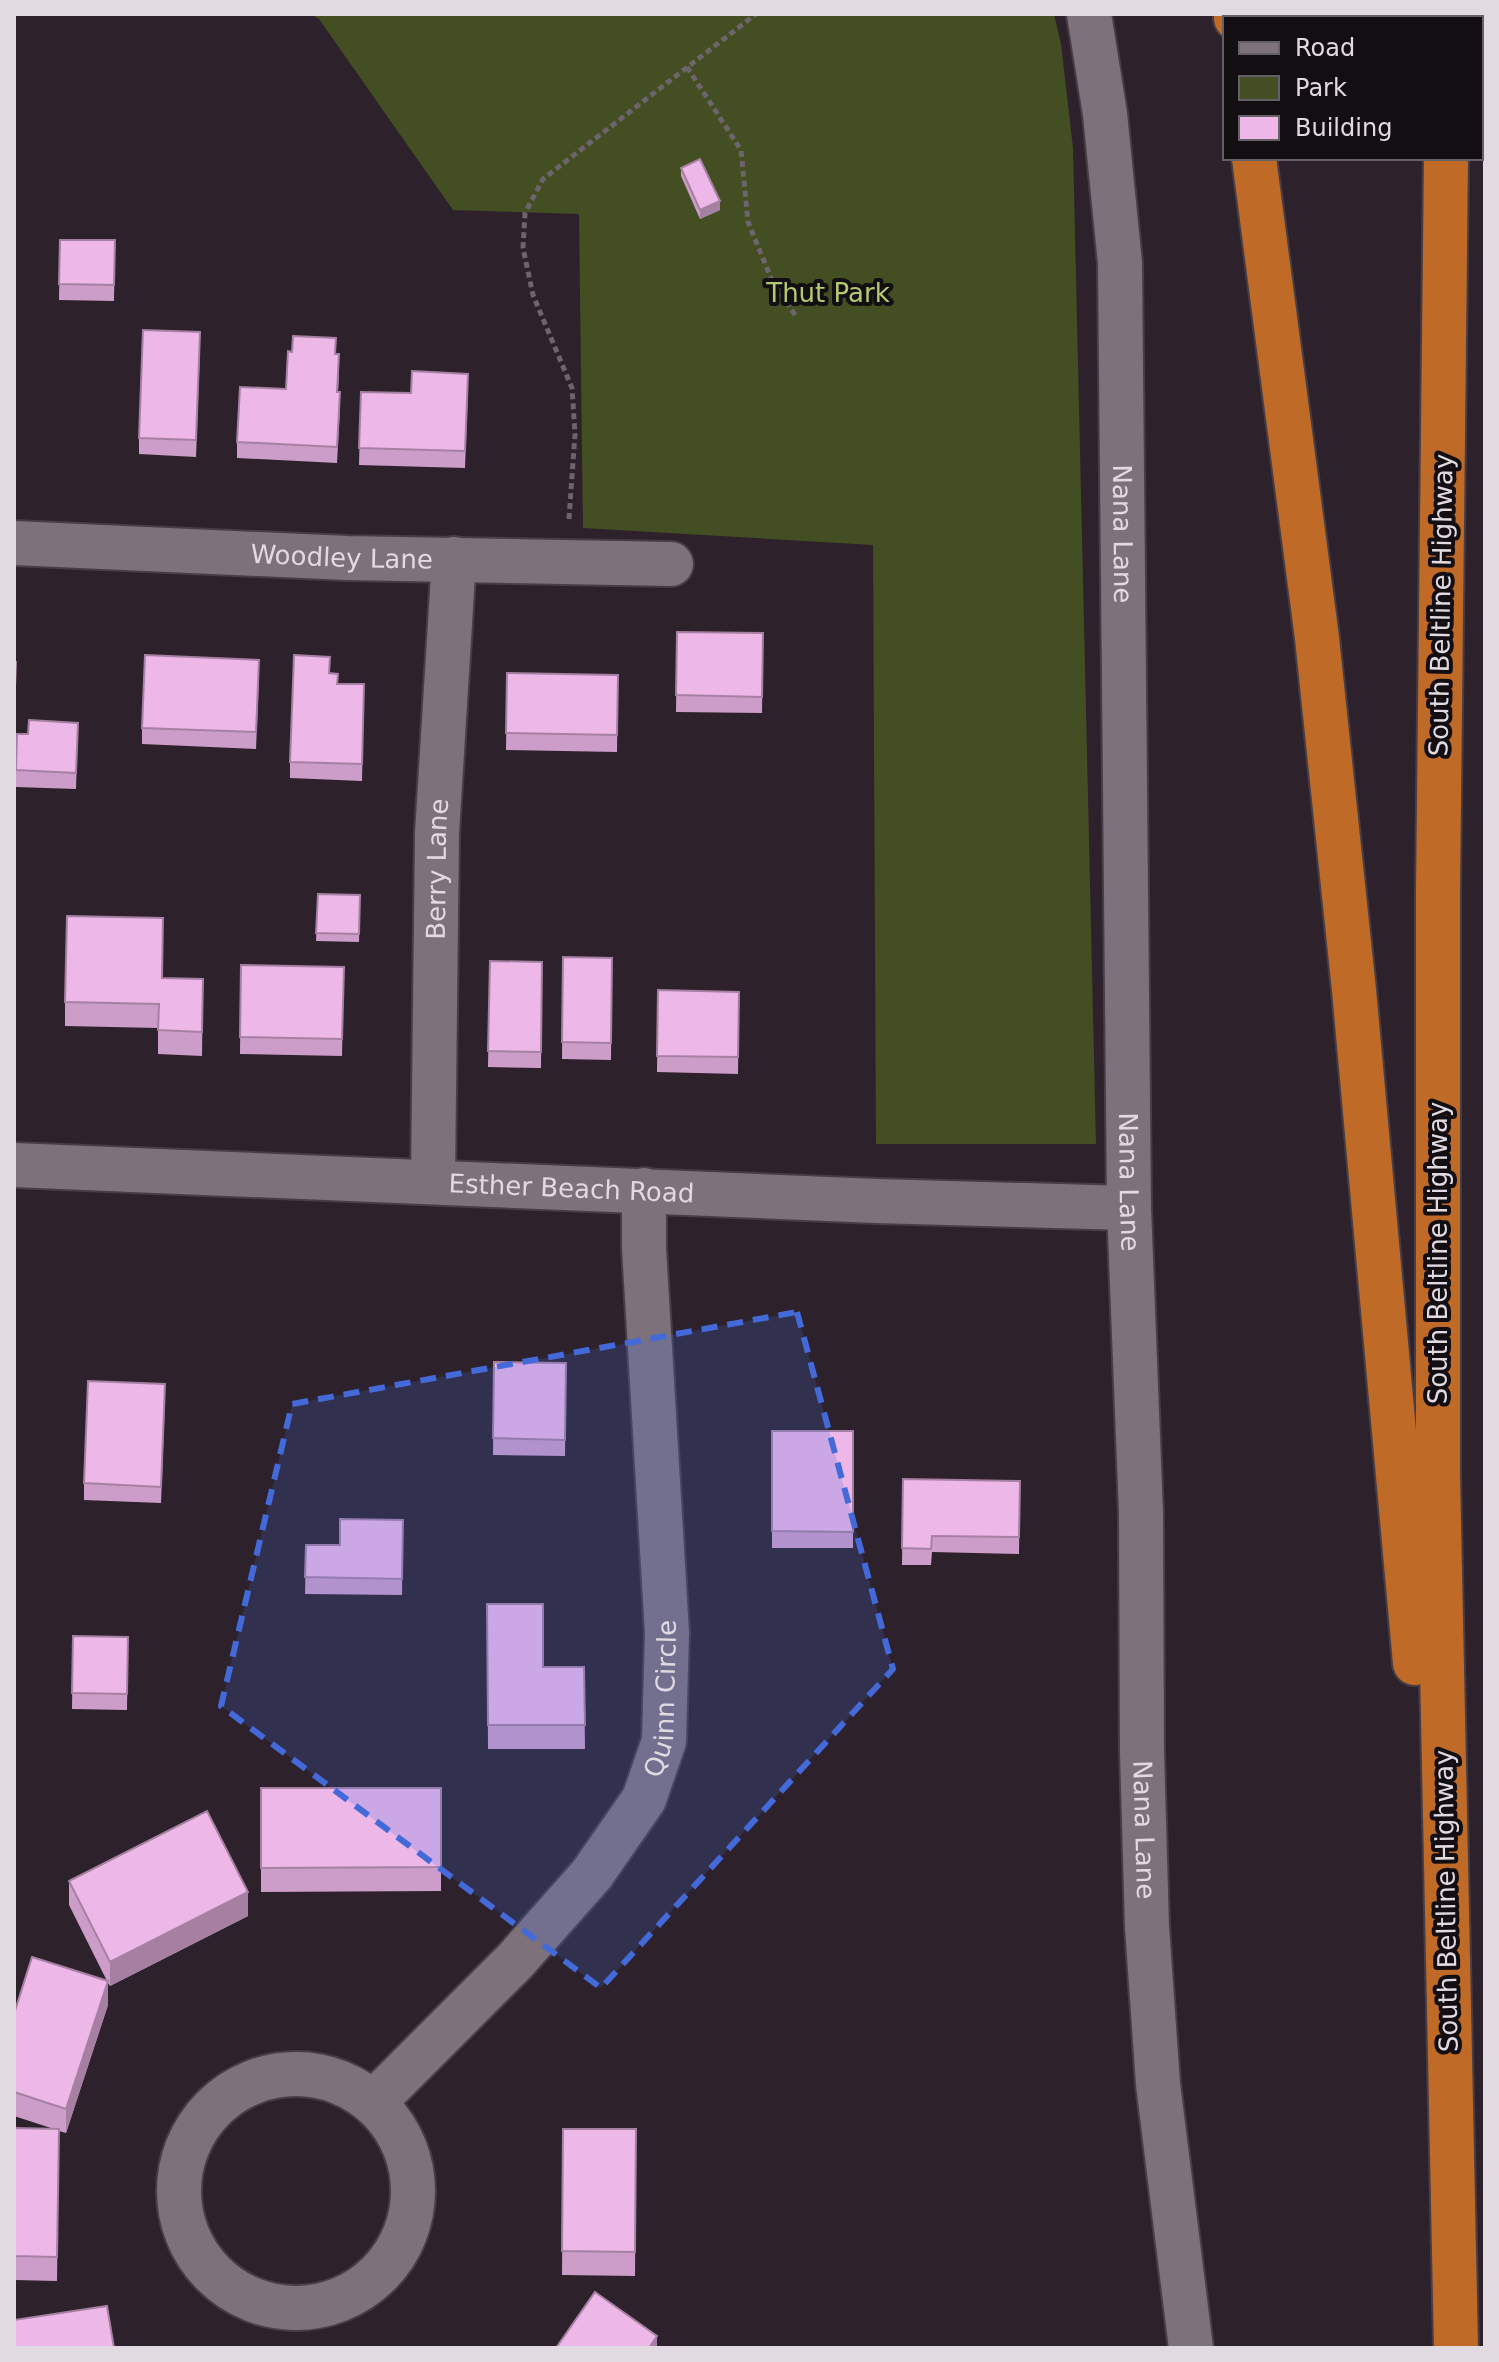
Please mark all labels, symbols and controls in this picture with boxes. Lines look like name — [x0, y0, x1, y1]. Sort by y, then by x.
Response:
legend — [1223, 16, 1483, 160]
text: Road — [1295, 34, 1355, 62]
text: Park — [1295, 74, 1347, 102]
text: Building — [1295, 114, 1392, 142]
park label: Thut Park — [765, 278, 890, 308]
street label: South Beltline Highway — [1423, 453, 1459, 757]
street label: Nana Lane — [1107, 464, 1138, 604]
street label: Woodley Lane — [250, 539, 433, 575]
street label: Berry Lane — [421, 797, 454, 940]
street label: South Beltline Highway — [1423, 1102, 1453, 1404]
street label: Nana Lane — [1113, 1112, 1146, 1252]
street label: Esther Beach Road — [448, 1168, 695, 1208]
street label: Quinn Circle — [638, 1619, 682, 1781]
street label: South Beltline Highway — [1428, 1749, 1464, 2053]
street label: Nana Lane — [1127, 1760, 1161, 1900]

